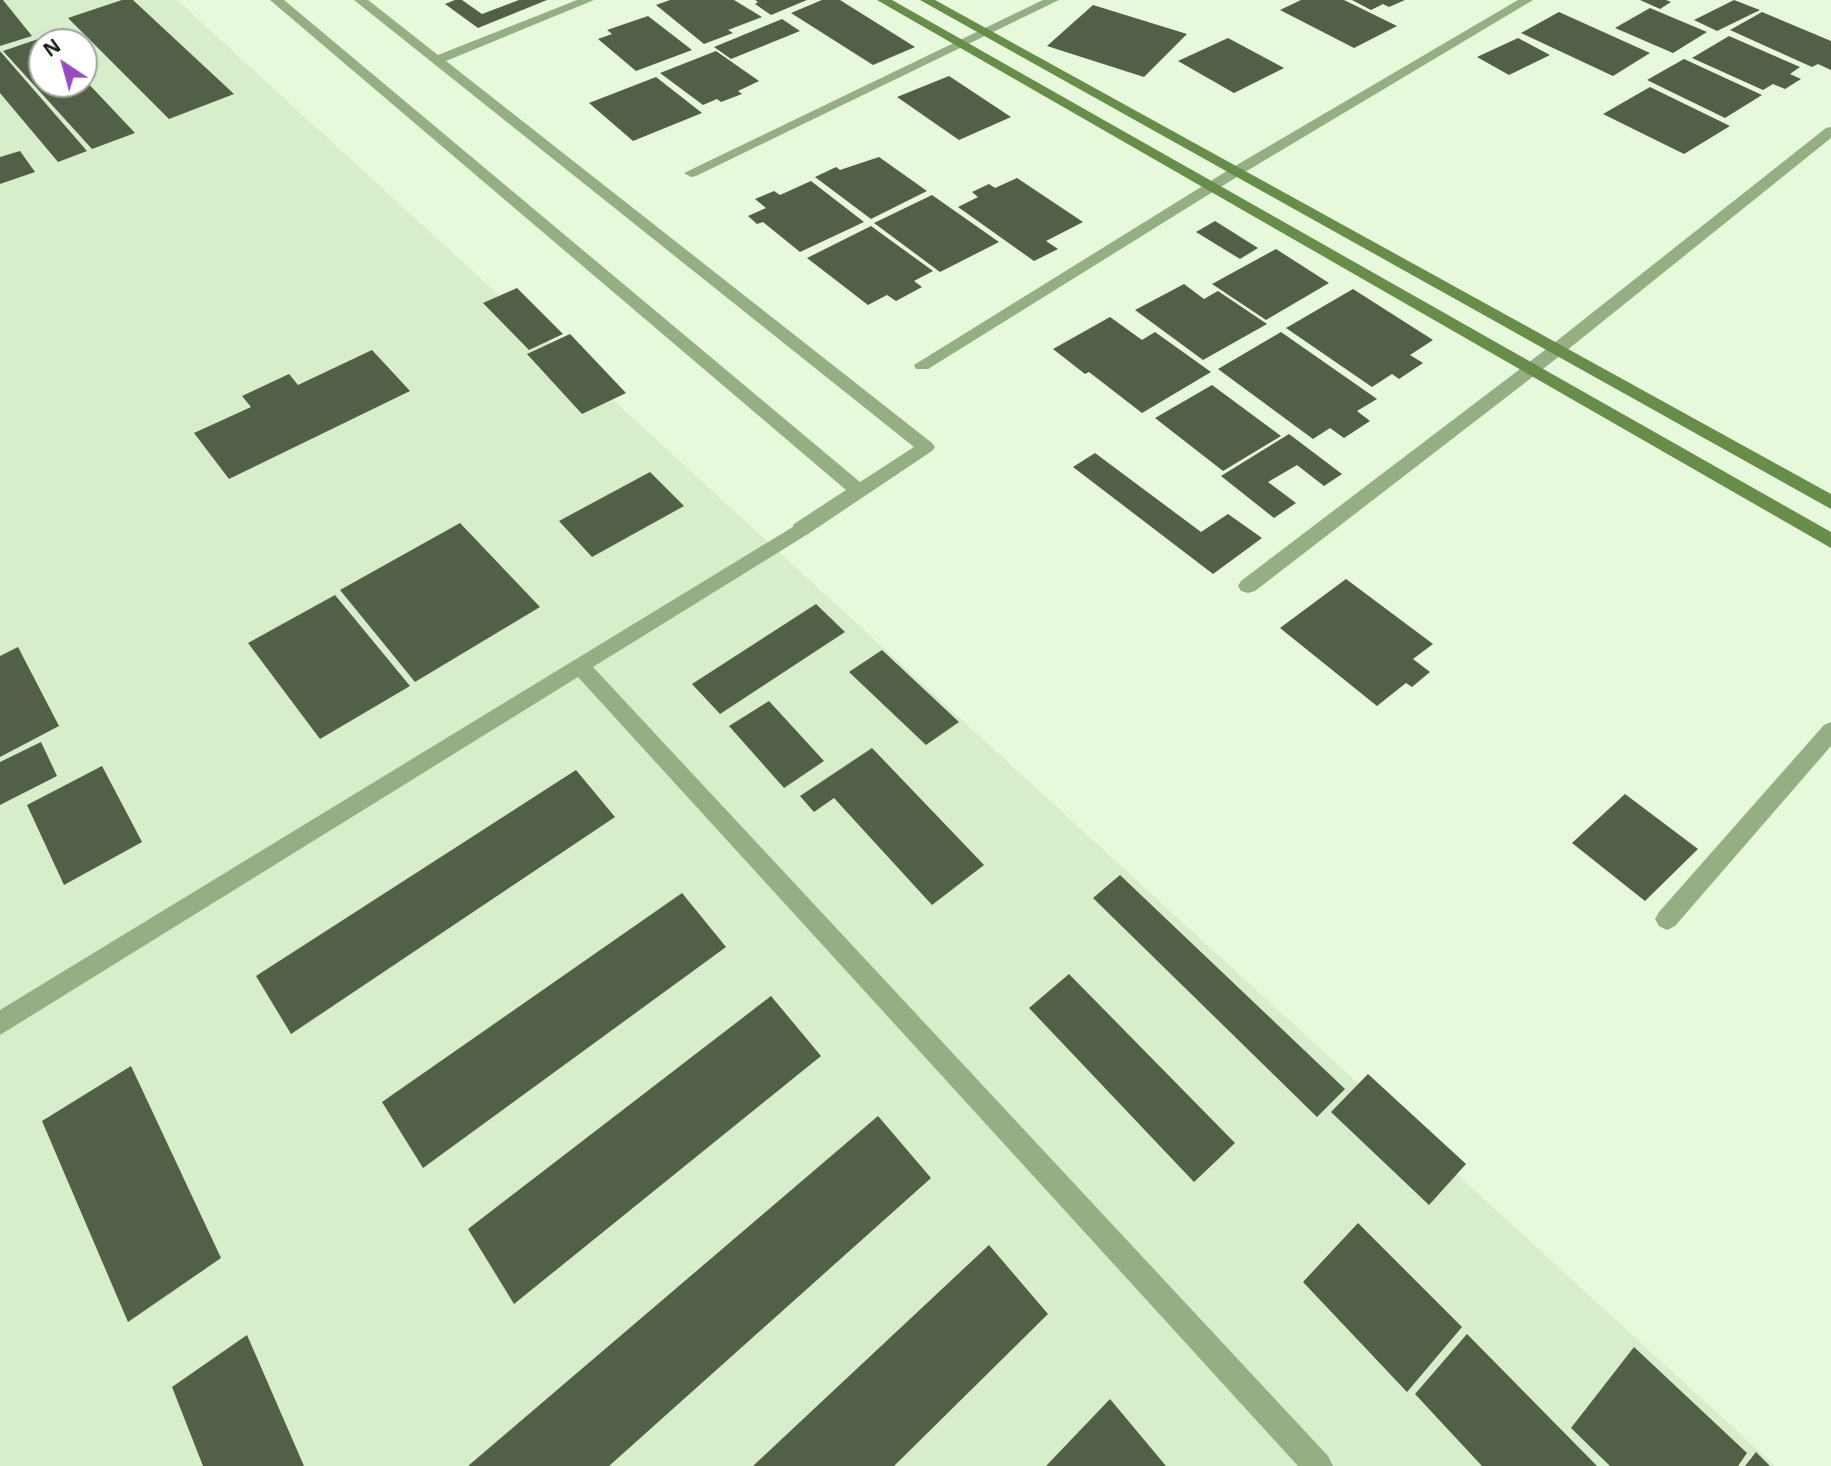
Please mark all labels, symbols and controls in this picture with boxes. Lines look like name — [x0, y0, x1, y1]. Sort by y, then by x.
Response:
north arrow — [28, 28, 98, 98]
text: N — [38, 33, 66, 63]

